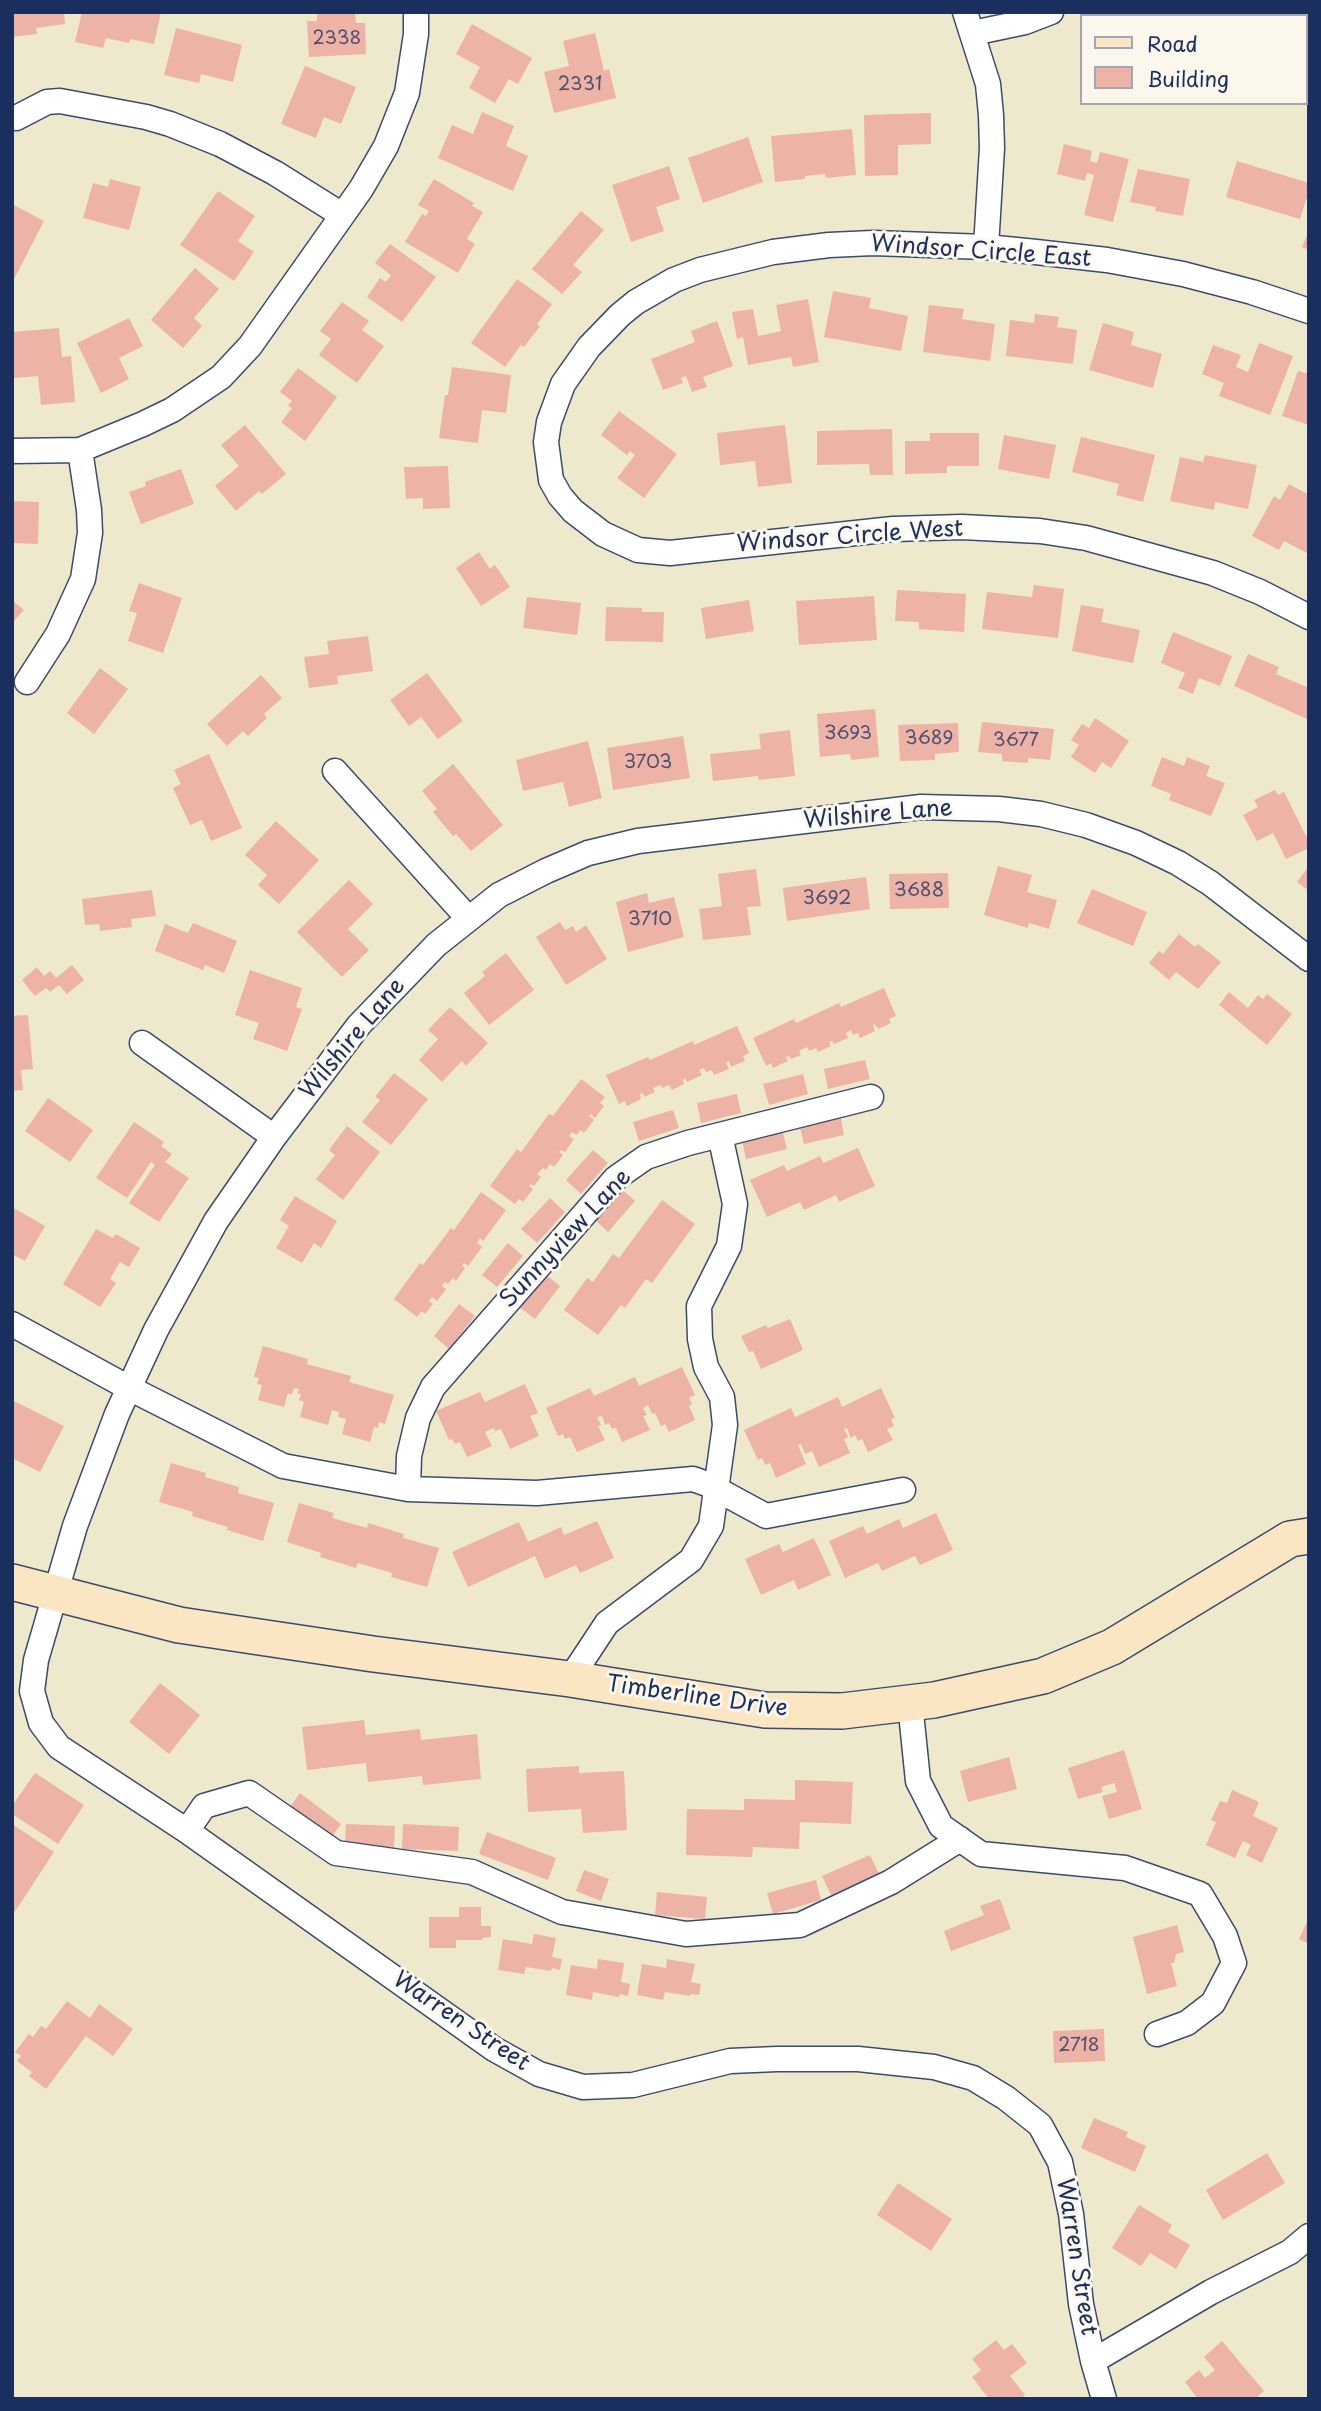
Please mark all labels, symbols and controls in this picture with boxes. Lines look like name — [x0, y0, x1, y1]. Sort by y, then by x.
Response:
legend — [1080, 14, 1307, 105]
text: Road — [1147, 27, 1198, 59]
house number: 2338 — [313, 28, 361, 50]
text: Building — [1147, 62, 1229, 94]
house number: 2331 — [558, 74, 602, 96]
street label: Windsor Circle East — [870, 231, 1092, 273]
street label: Windsor Circle West — [736, 515, 964, 559]
house number: 3693 — [824, 723, 872, 745]
house number: 3689 — [905, 728, 953, 750]
house number: 3677 — [993, 730, 1039, 752]
house number: 3703 — [624, 752, 672, 774]
street label: Wilshire Lane — [802, 795, 954, 835]
house number: 3688 — [894, 880, 944, 902]
house number: 3692 — [802, 888, 852, 910]
house number: 3710 — [628, 909, 672, 931]
street label: Wilshire Lane — [294, 973, 412, 1105]
street label: Sunnyview Lane — [495, 1164, 637, 1314]
street label: Timberline Drive — [605, 1671, 789, 1723]
street label: Warren Street — [388, 1966, 534, 2078]
house number: 2718 — [1058, 2035, 1100, 2057]
street label: Warren Street — [1050, 2177, 1102, 2337]

